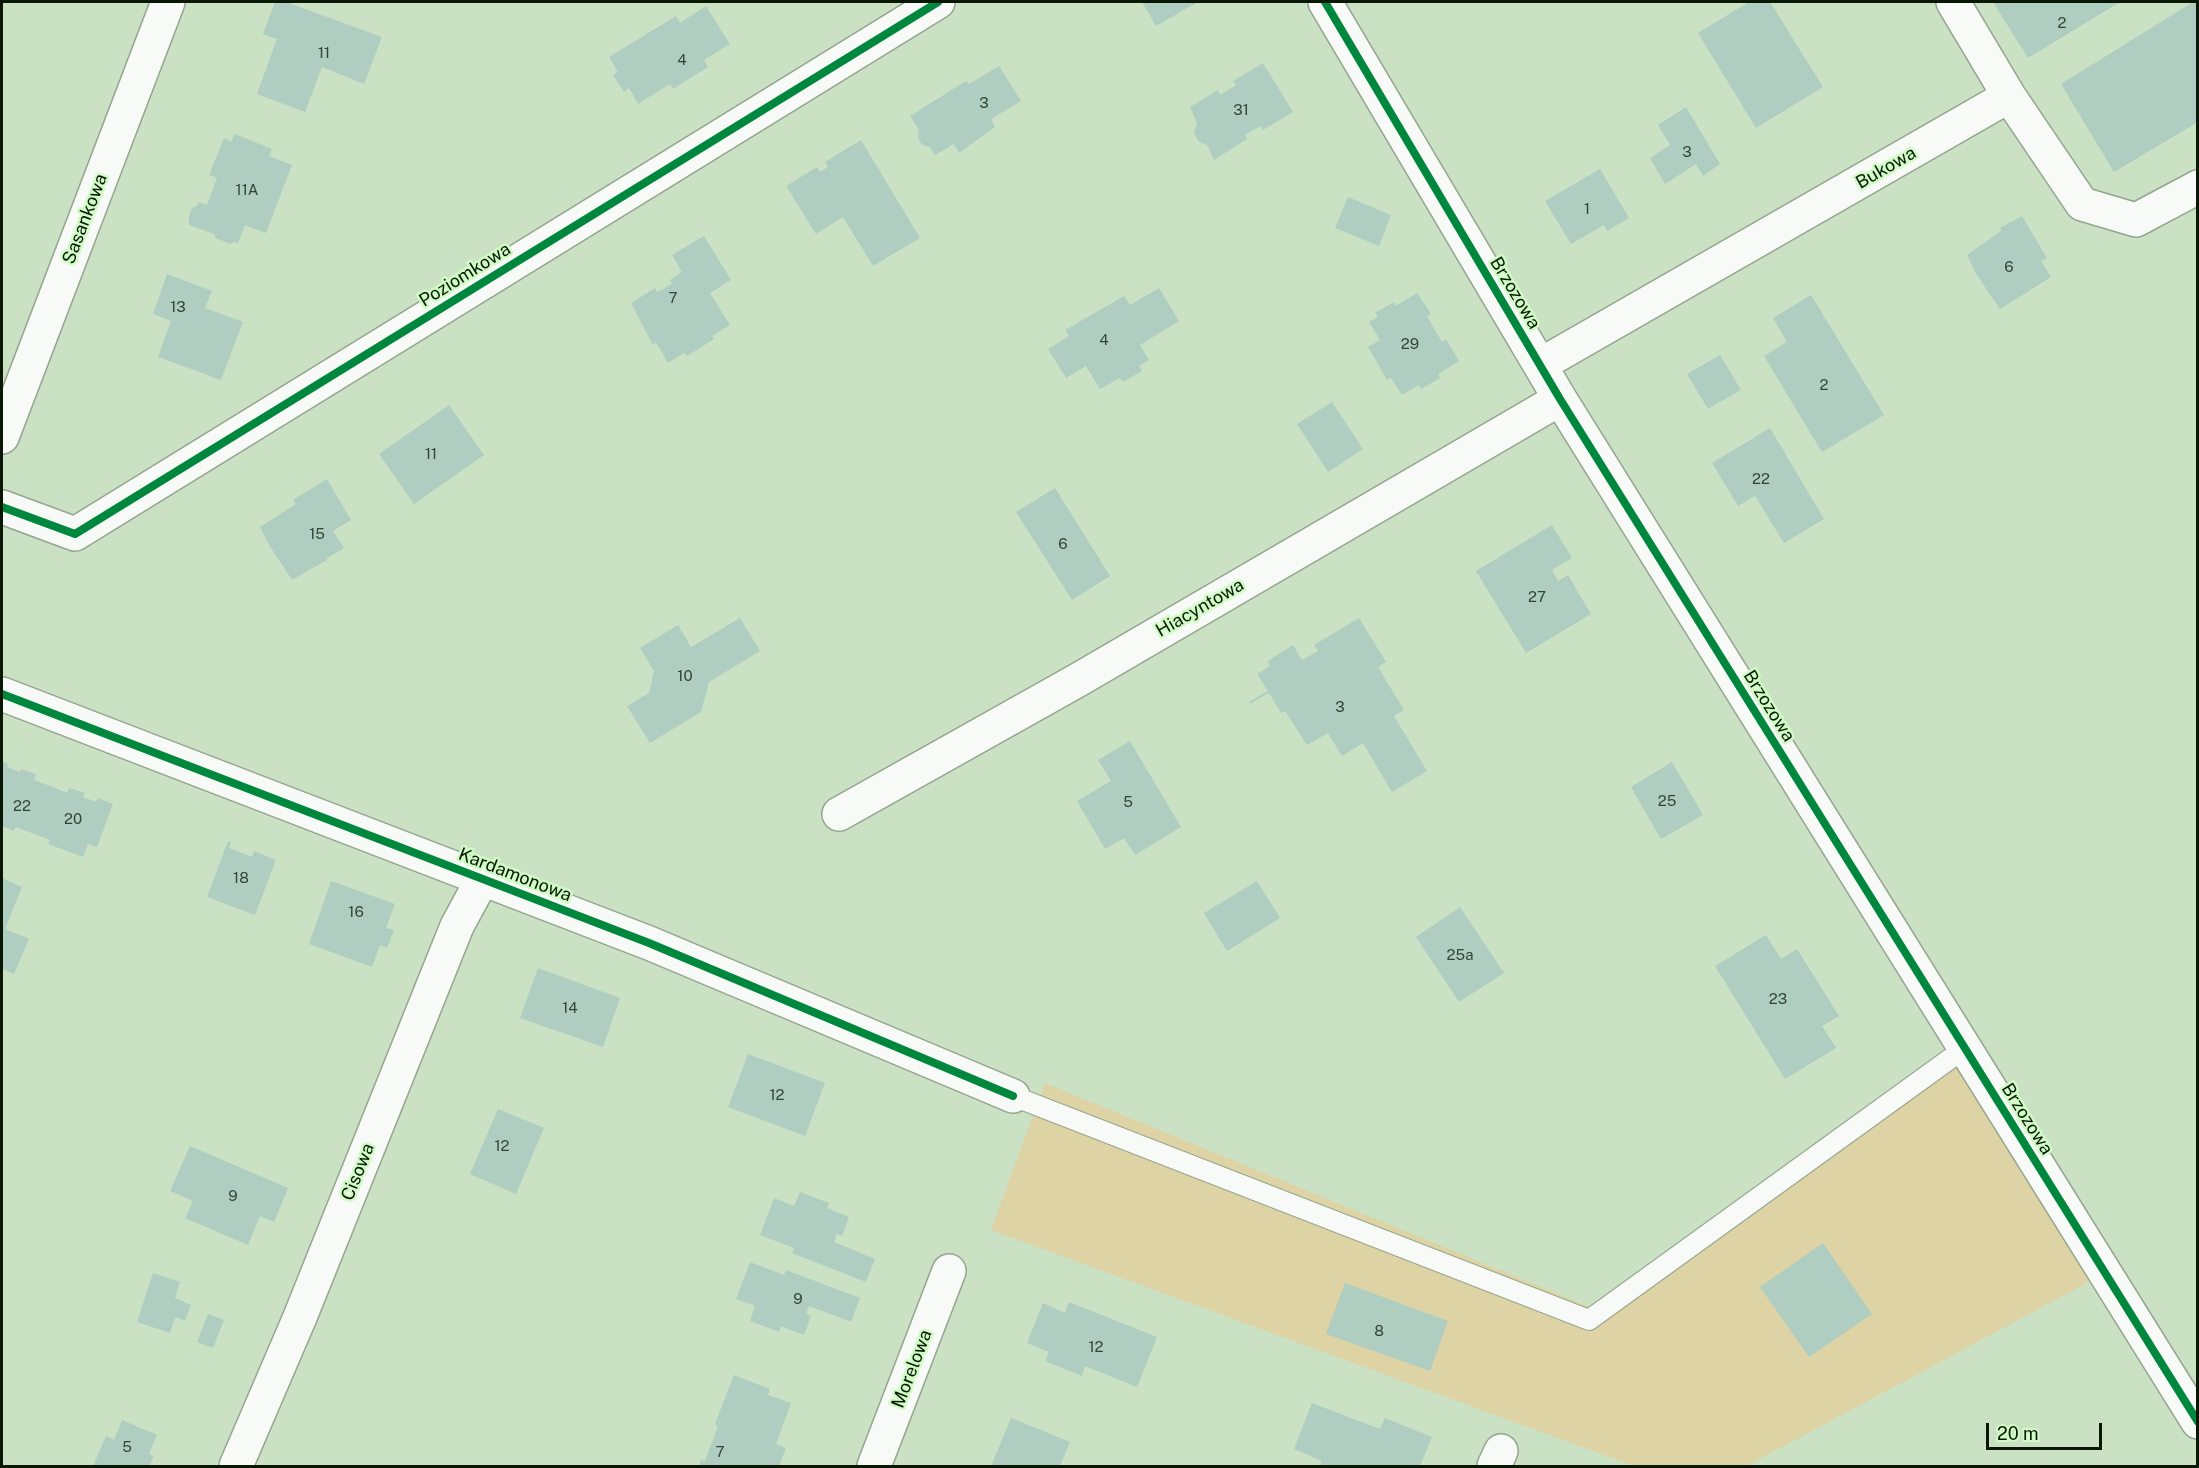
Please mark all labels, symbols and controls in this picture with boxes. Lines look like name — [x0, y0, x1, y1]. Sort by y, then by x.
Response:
house number: 2 — [2058, 14, 2066, 32]
house number: 11 — [318, 44, 330, 62]
house number: 4 — [677, 51, 687, 69]
house number: 3 — [979, 94, 989, 112]
house number: 31 — [1233, 101, 1249, 119]
street label: Bukowa — [1852, 142, 1920, 194]
house number: 3 — [1682, 143, 1692, 161]
street label: Sasankowa — [58, 171, 112, 267]
house number: 11A — [236, 181, 258, 199]
house number: 1 — [1584, 200, 1590, 218]
street label: Poziomkowa — [415, 238, 515, 312]
street label: Brzozowa — [1485, 253, 1545, 333]
house number: 6 — [2004, 258, 2014, 276]
house number: 7 — [668, 289, 678, 307]
house number: 13 — [170, 298, 186, 316]
house number: 4 — [1099, 331, 1109, 349]
house number: 29 — [1401, 335, 1419, 353]
house number: 2 — [1820, 376, 1828, 394]
house number: 11 — [425, 445, 437, 463]
house number: 22 — [1752, 470, 1770, 488]
house number: 15 — [309, 525, 325, 543]
house number: 6 — [1058, 535, 1068, 553]
street label: Hiacyntowa — [1152, 574, 1248, 642]
house number: 27 — [1528, 588, 1546, 606]
street label: Brzozowa — [1739, 666, 1799, 746]
house number: 10 — [677, 667, 693, 685]
house number: 3 — [1335, 698, 1345, 716]
house number: 25 — [1658, 792, 1676, 810]
house number: 5 — [1123, 793, 1133, 811]
house number: 22 — [13, 797, 31, 815]
house number: 20 — [64, 810, 82, 828]
street label: Kardamonowa — [455, 843, 575, 907]
house number: 18 — [233, 869, 249, 887]
house number: 16 — [348, 903, 364, 921]
house number: 25a — [1447, 946, 1473, 964]
house number: 23 — [1769, 990, 1787, 1008]
house number: 14 — [562, 999, 578, 1017]
street label: Brzozowa — [1997, 1079, 2057, 1159]
house number: 12 — [769, 1086, 785, 1104]
house number: 12 — [494, 1137, 510, 1155]
street label: Cisowa — [337, 1140, 379, 1204]
house number: 9 — [228, 1187, 238, 1205]
house number: 9 — [793, 1290, 803, 1308]
house number: 8 — [1374, 1322, 1384, 1340]
street label: Morelowa — [887, 1327, 937, 1411]
house number: 12 — [1088, 1338, 1104, 1356]
scale bar — [1989, 1411, 2104, 1449]
text: 20 m — [1997, 1423, 2039, 1444]
house number: 5 — [122, 1438, 132, 1456]
house number: 7 — [715, 1443, 725, 1461]

